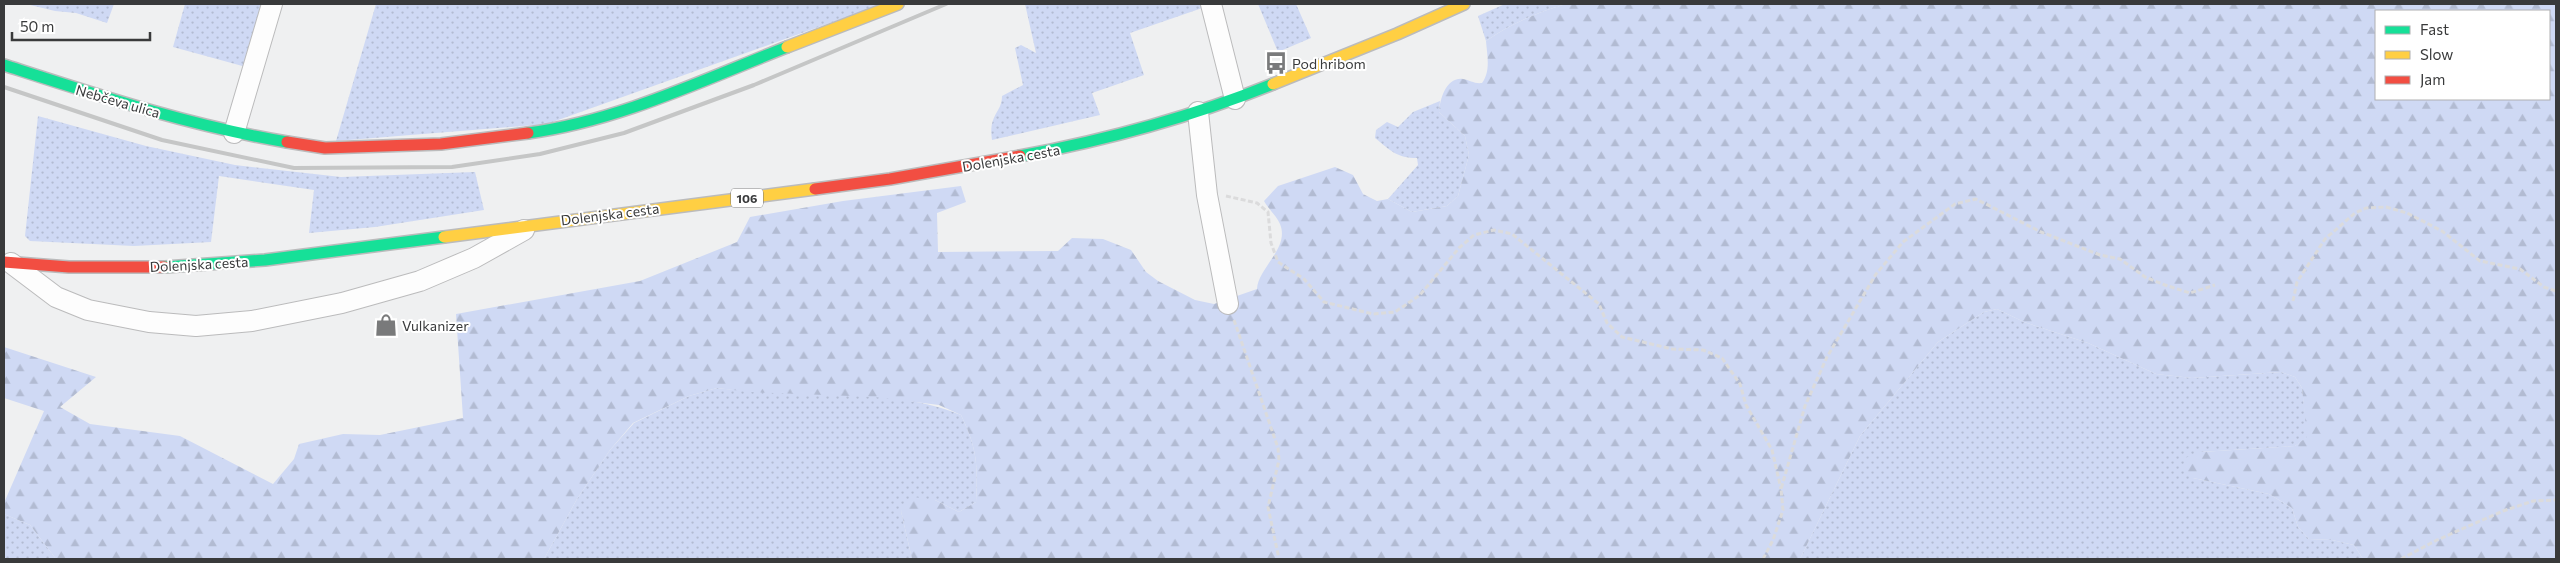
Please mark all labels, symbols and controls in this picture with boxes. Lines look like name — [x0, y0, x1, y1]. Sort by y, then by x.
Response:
scale bar — [12, 10, 150, 42]
legend — [2375, 10, 2550, 100]
text: 50 m — [20, 17, 54, 35]
text: Fast — [2420, 20, 2449, 38]
text: Slow — [2420, 45, 2453, 63]
bus stop icon: Pod hribom — [1263, 50, 1289, 76]
place label: Pod hribom — [1292, 55, 1366, 72]
text: Jam — [2420, 70, 2445, 88]
street label: Nebčeva ulica — [74, 81, 162, 121]
street label: Dolenjska cesta — [961, 141, 1061, 175]
road number: 106 — [731, 188, 763, 208]
street label: Dolenjska cesta — [560, 200, 660, 228]
street label: Dolenjska cesta — [149, 253, 249, 275]
shop icon: Vulkanizer — [373, 312, 399, 338]
place label: Vulkanizer — [402, 317, 469, 334]

